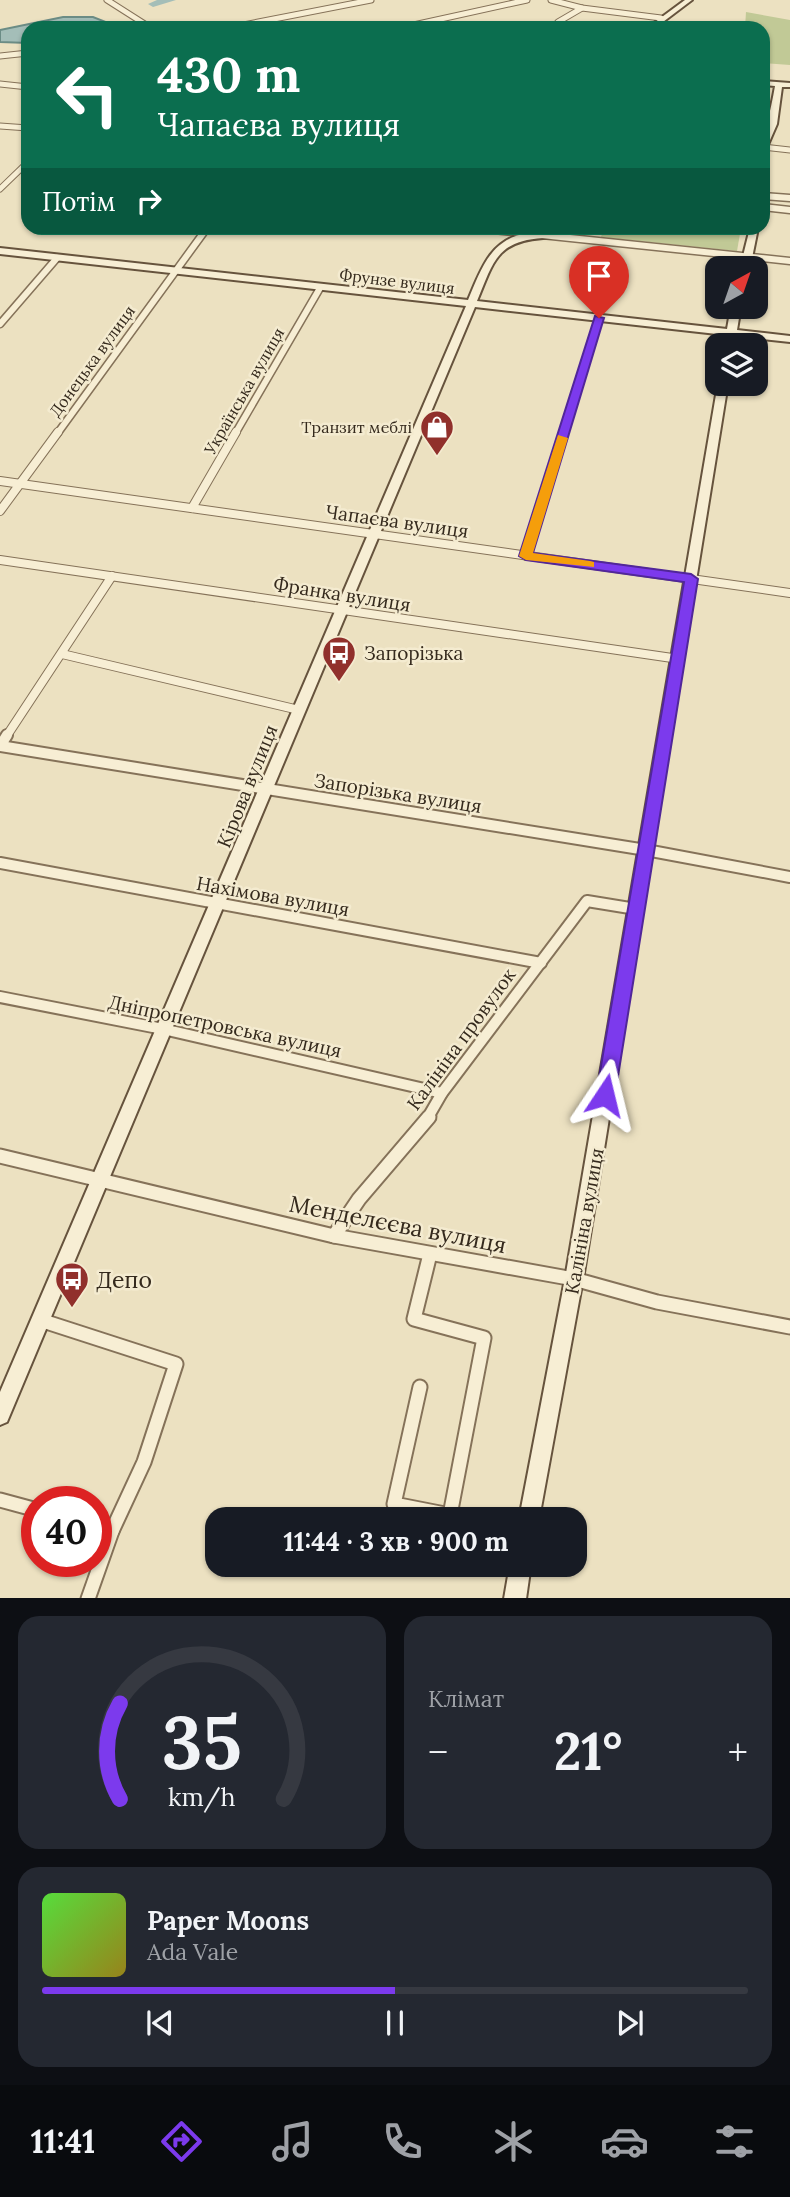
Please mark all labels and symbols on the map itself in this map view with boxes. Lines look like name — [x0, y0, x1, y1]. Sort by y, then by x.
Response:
pin — [569, 246, 629, 318]
north arrow — [705, 256, 768, 318]
street label: Фрунзе вулиця — [338, 264, 456, 298]
street label: Донецька вулиця — [45, 301, 139, 421]
street label: Українська вулиця — [199, 324, 288, 459]
shop icon: Транзит меблі — [418, 408, 456, 457]
place label: Транзит меблі — [301, 417, 412, 437]
street label: Чапаєва вулиця — [324, 499, 470, 543]
street label: Франка вулиця — [272, 571, 412, 617]
bus stop icon: Запорізька — [320, 634, 358, 683]
place label: Запорізька — [364, 641, 463, 665]
street label: Кірова вулиця — [211, 721, 283, 851]
street label: Запорізька вулиця — [312, 768, 484, 818]
street label: Нахімова вулиця — [195, 871, 351, 921]
street label: Калініна провулок — [401, 963, 521, 1115]
street label: Дніпропетровська вулиця — [106, 990, 344, 1062]
position arrow — [568, 1058, 642, 1132]
street label: Калініна вулиця — [559, 1146, 609, 1296]
street label: Менделєєва вулиця — [287, 1189, 509, 1259]
bus stop icon: Депо — [53, 1260, 91, 1309]
place label: Депо — [96, 1265, 152, 1294]
speed limit sign: 40 — [21, 1486, 112, 1577]

